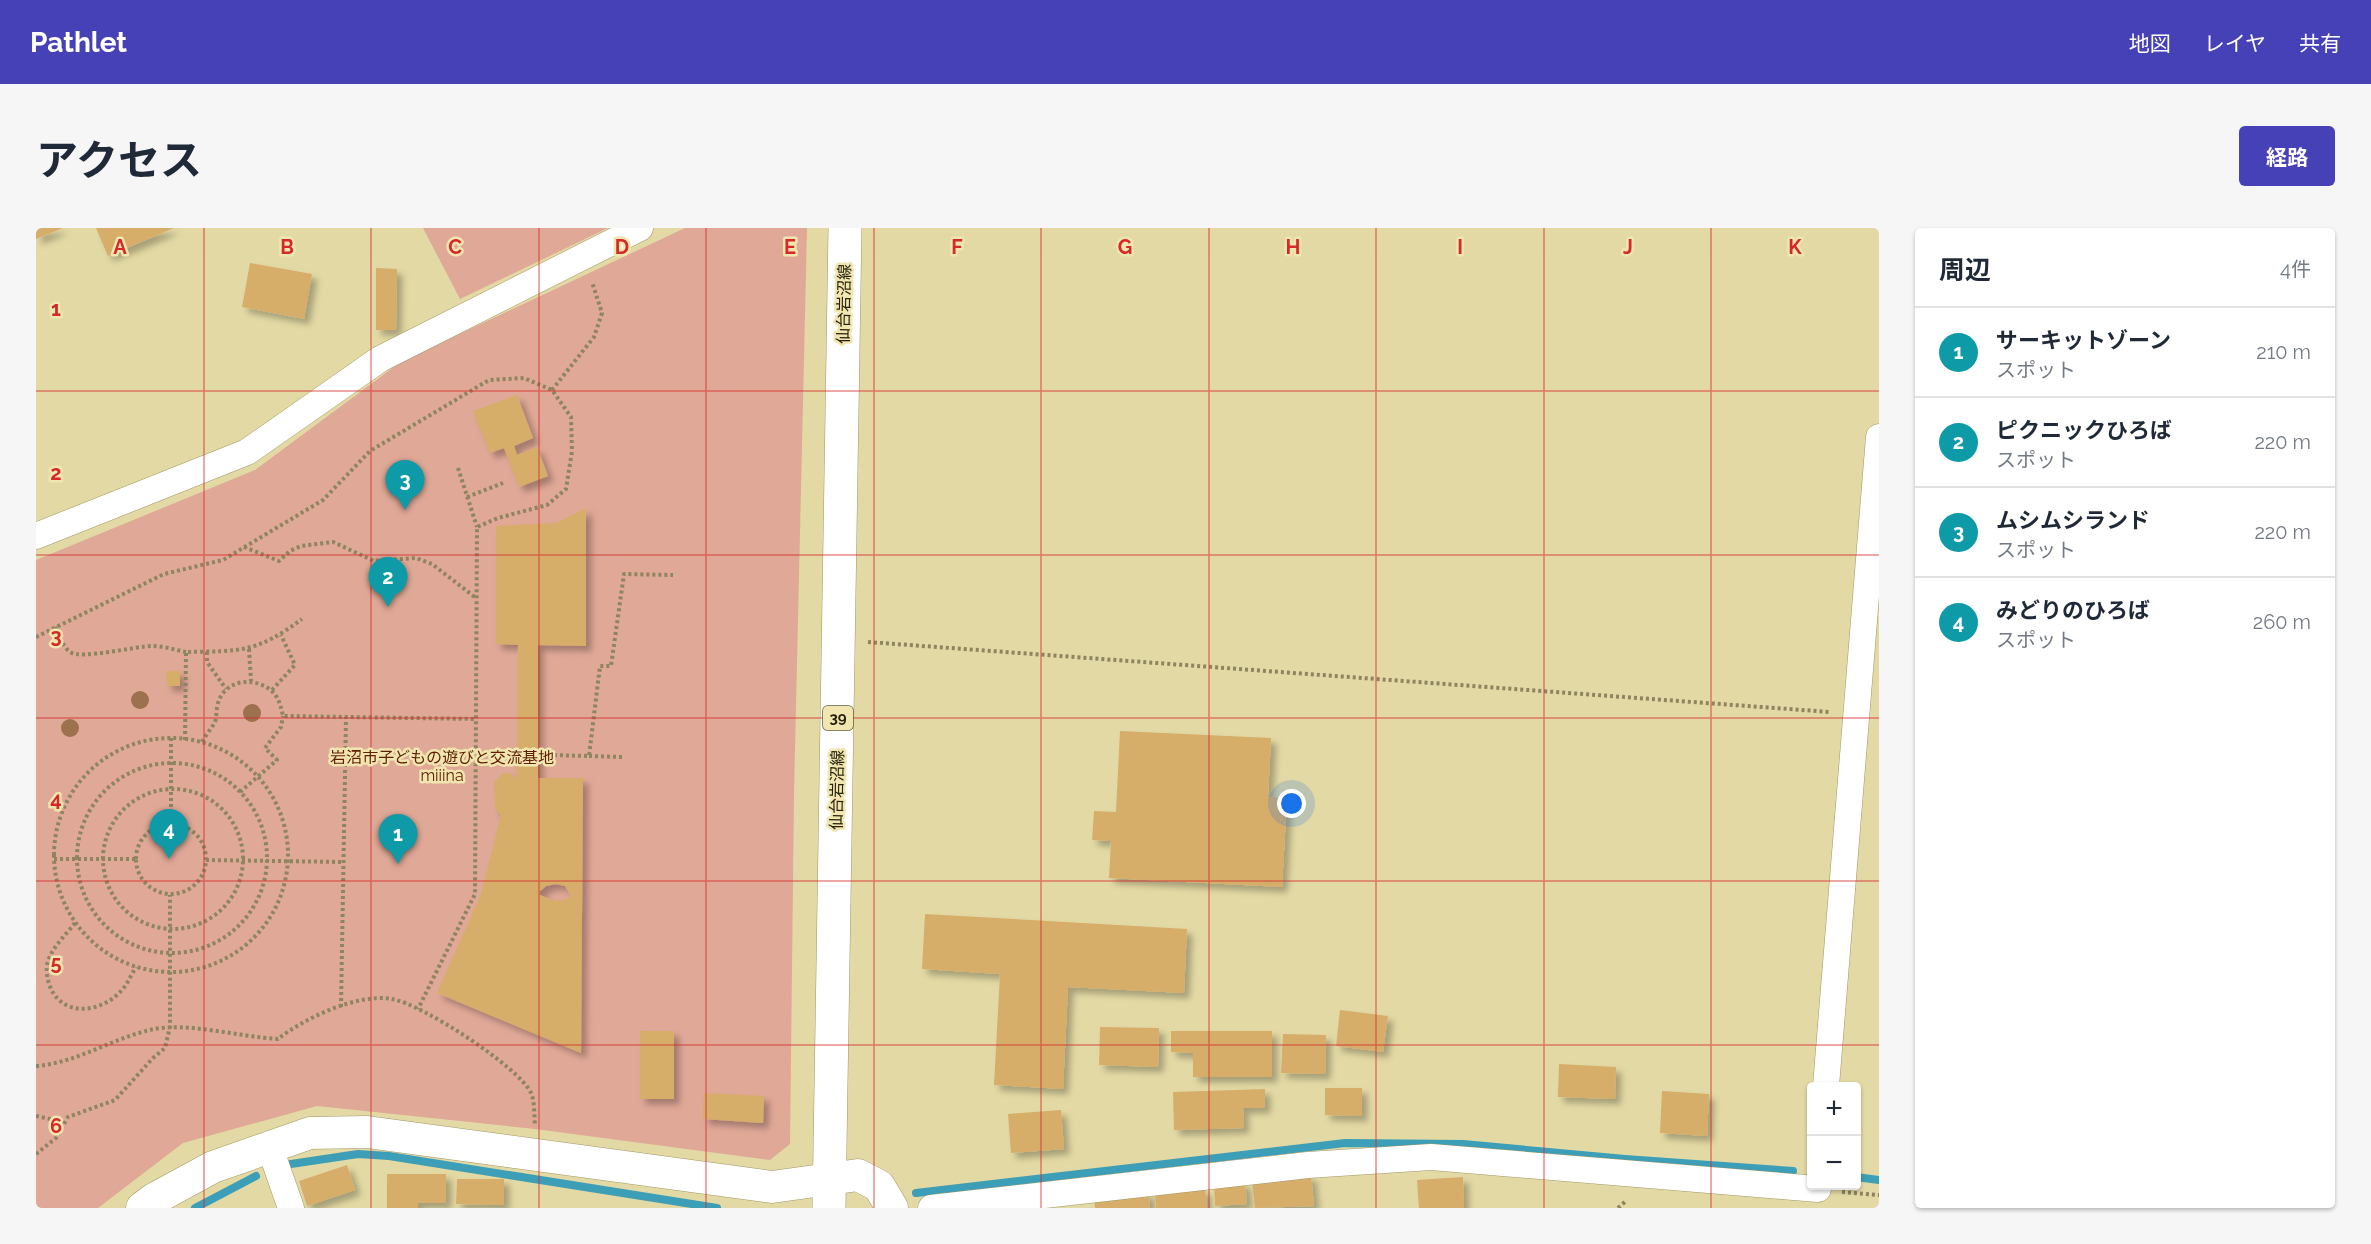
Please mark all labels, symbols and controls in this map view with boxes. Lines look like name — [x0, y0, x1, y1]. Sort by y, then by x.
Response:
text: Pathlet — [30, 26, 127, 59]
text: 地図 — [2129, 31, 2171, 56]
text: レイヤ — [2204, 31, 2266, 56]
text: 共有 — [2299, 31, 2341, 56]
button: 経路 — [2239, 126, 2335, 186]
text: アクセス — [36, 136, 202, 185]
text: A — [113, 235, 127, 259]
text: B — [280, 235, 294, 259]
text: C — [448, 235, 462, 259]
text: D — [615, 235, 629, 259]
text: E — [784, 235, 796, 259]
text: F — [951, 235, 963, 259]
text: G — [1118, 235, 1132, 259]
text: H — [1286, 235, 1300, 259]
text: I — [1457, 235, 1463, 259]
text: J — [1623, 235, 1633, 259]
text: K — [1788, 235, 1802, 259]
text: 周辺 — [1939, 255, 1991, 285]
text: 4件 — [2280, 257, 2311, 281]
street label: 仙台岩沼線 — [834, 264, 854, 344]
text: 1 — [51, 297, 61, 321]
text: サーキットゾーン — [1996, 327, 2171, 353]
text: 1 — [1954, 340, 1963, 364]
text: 210 m — [2256, 340, 2311, 364]
text: スポット — [1996, 358, 2076, 382]
text: ピクニックひろば — [1996, 417, 2172, 443]
text: 2 — [1953, 430, 1964, 454]
text: 220 m — [2254, 430, 2311, 454]
text: スポット — [1996, 448, 2076, 472]
pin: 3 — [386, 460, 424, 510]
text: 2 — [50, 461, 62, 485]
text: ムシムシランド — [1996, 507, 2150, 533]
text: 3 — [1953, 520, 1964, 544]
text: 220 m — [2254, 520, 2311, 544]
text: スポット — [1996, 538, 2076, 562]
pin: 2 — [368, 558, 408, 607]
text: みどりのひろば — [1996, 597, 2150, 623]
text: 4 — [1953, 610, 1964, 634]
text: 260 m — [2253, 610, 2311, 634]
text: 3 — [50, 624, 62, 648]
text: スポット — [1996, 628, 2076, 652]
road number: 39 — [823, 706, 853, 730]
park label: 岩沼市子どもの遊びと交流基地 miiina — [330, 748, 554, 785]
street label: 仙台岩沼線 — [827, 750, 847, 830]
text: 4 — [50, 787, 62, 811]
your location — [1277, 789, 1306, 818]
pin: 4 — [150, 810, 188, 859]
pin: 1 — [378, 814, 418, 864]
text: 5 — [50, 951, 62, 975]
map controls — [1807, 1082, 1861, 1190]
button: + — [1807, 1082, 1861, 1136]
text: 6 — [50, 1114, 62, 1138]
button: − — [1807, 1136, 1861, 1190]

